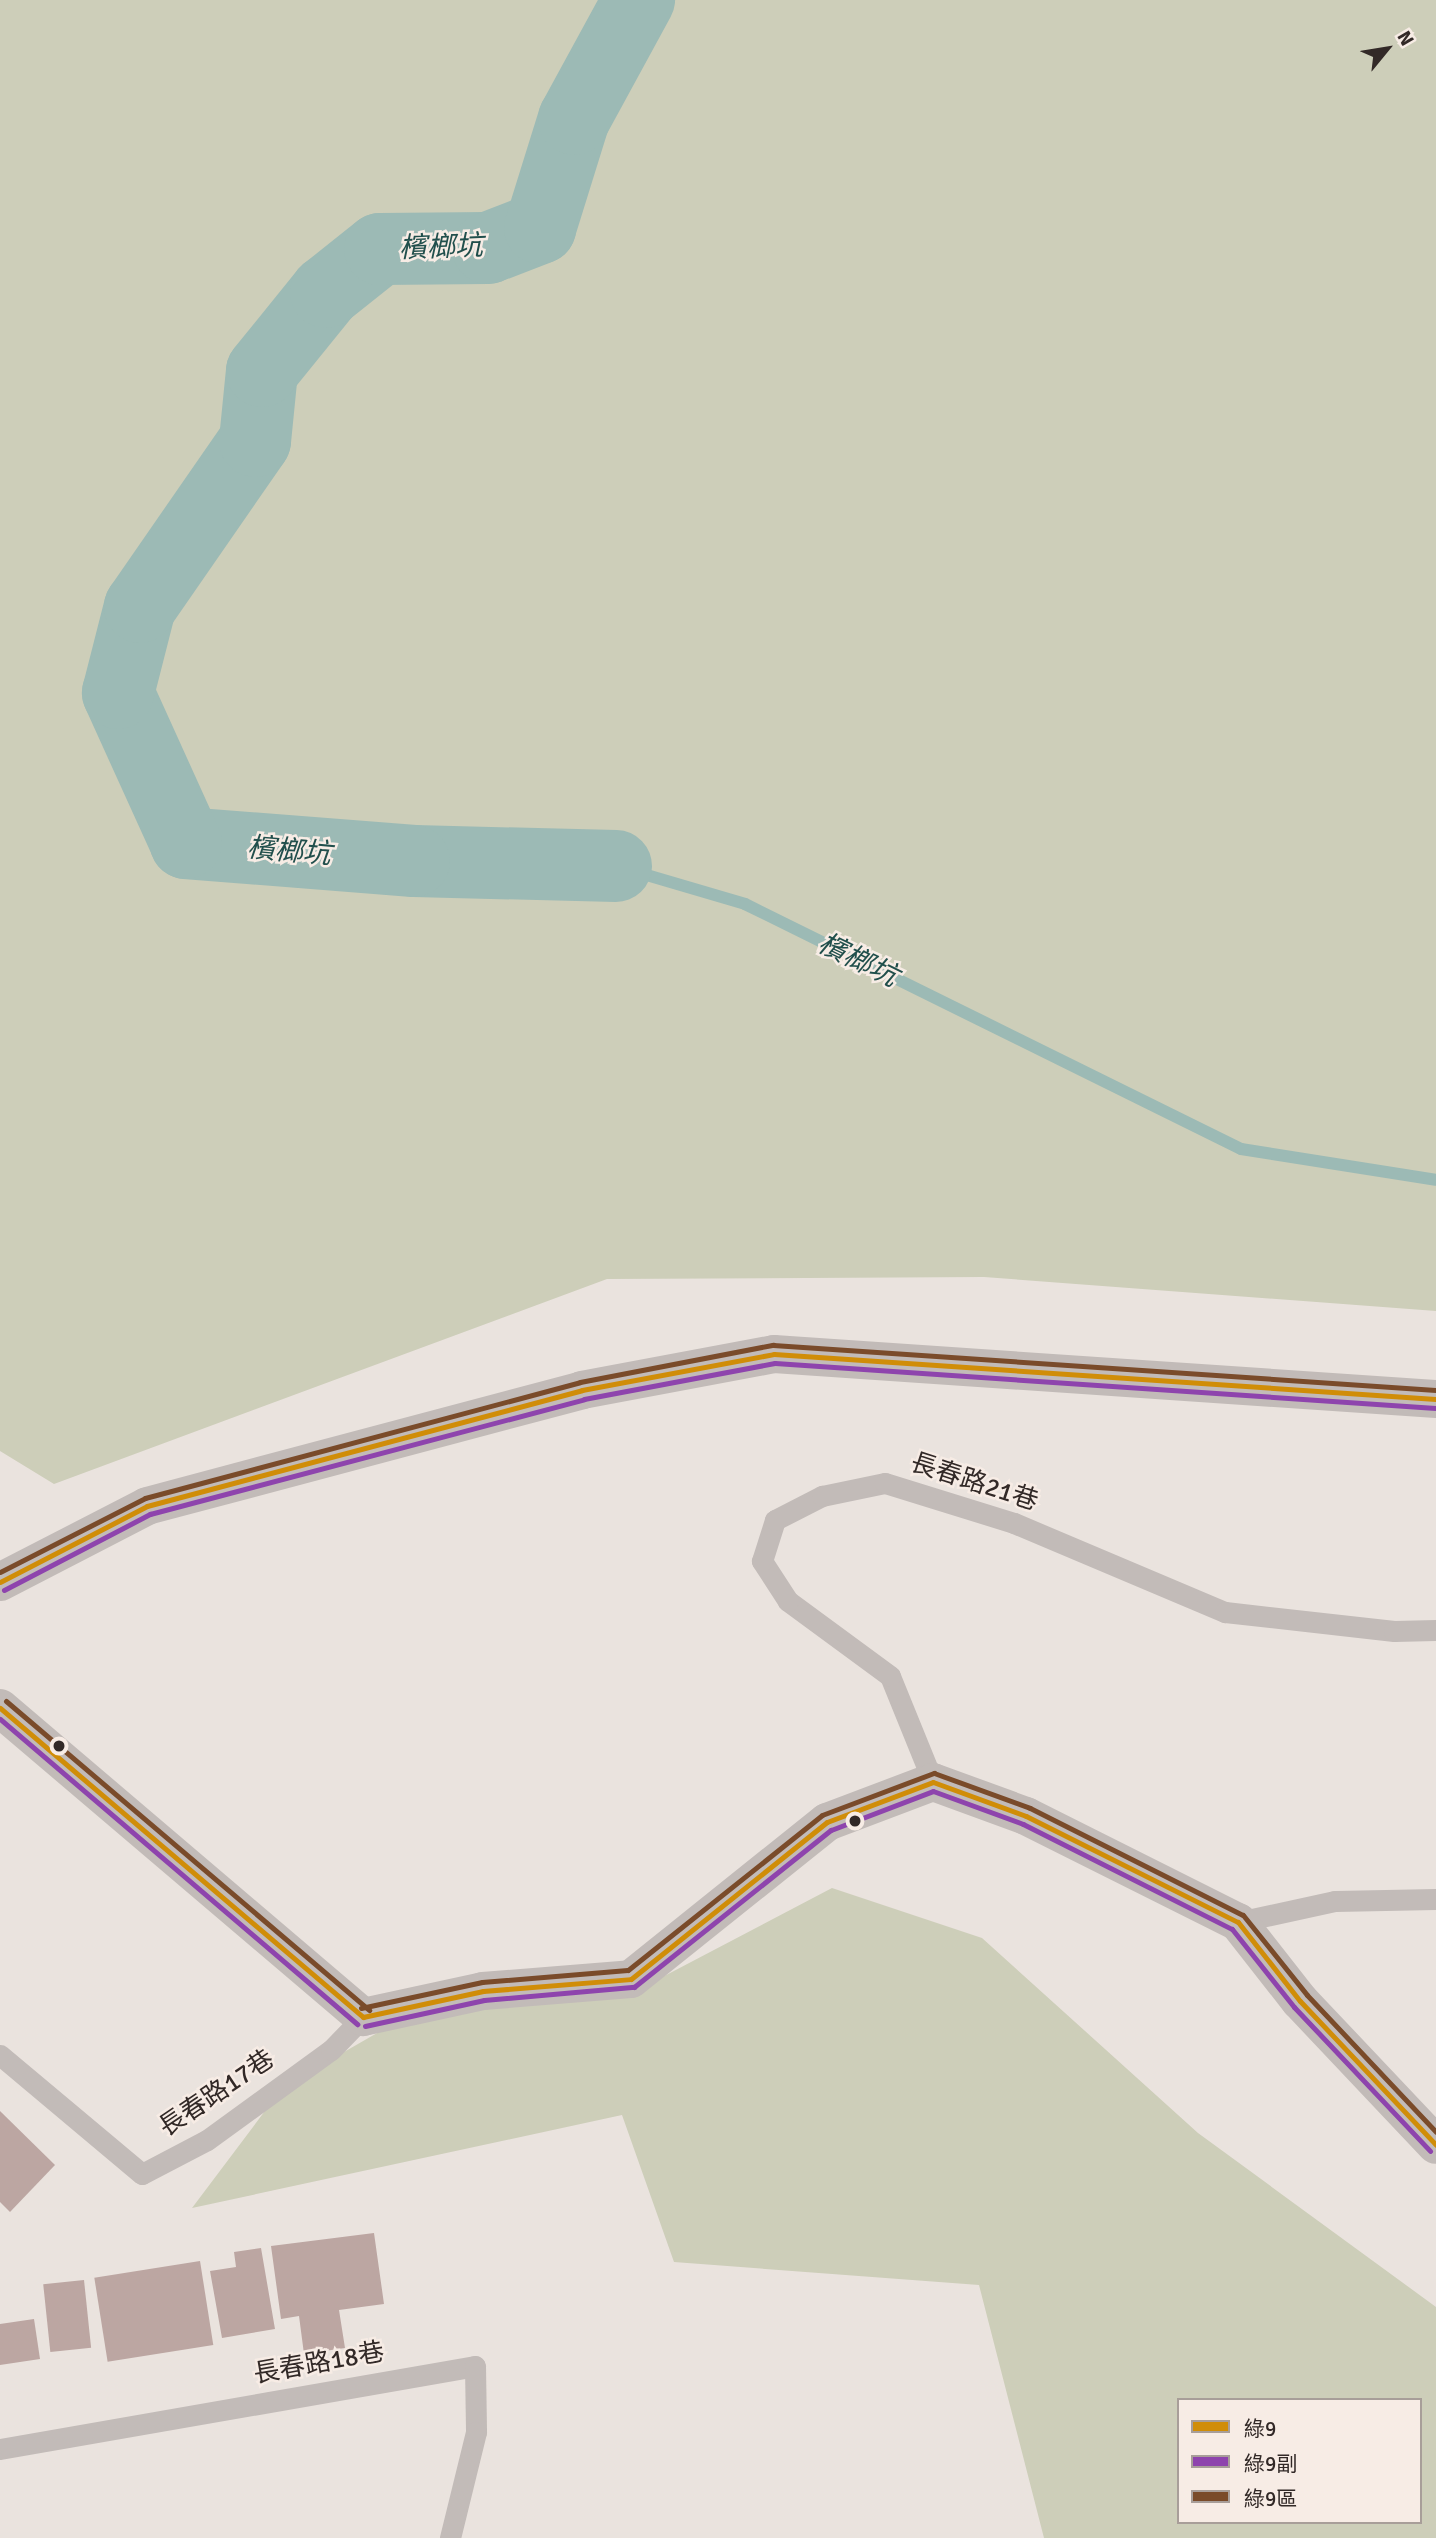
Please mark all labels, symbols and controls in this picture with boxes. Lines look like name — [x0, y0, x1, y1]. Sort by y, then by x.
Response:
north arrow — [1352, 14, 1422, 84]
text: N — [1391, 27, 1419, 50]
water label: 檳榔坑 — [398, 229, 484, 265]
water label: 檳榔坑 — [246, 831, 332, 871]
water label: 檳榔坑 — [813, 926, 903, 994]
street label: 長春路21巷 — [906, 1448, 1042, 1518]
unlabelled marker — [52, 1739, 66, 1753]
unlabelled marker — [848, 1814, 862, 1828]
street label: 長春路17巷 — [154, 2044, 280, 2144]
street label: 長春路18巷 — [251, 2337, 387, 2391]
legend — [1177, 2398, 1422, 2524]
text: 綠9 — [1244, 2416, 1276, 2442]
text: 綠9副 — [1244, 2451, 1297, 2477]
text: 綠9區 — [1244, 2486, 1297, 2512]

